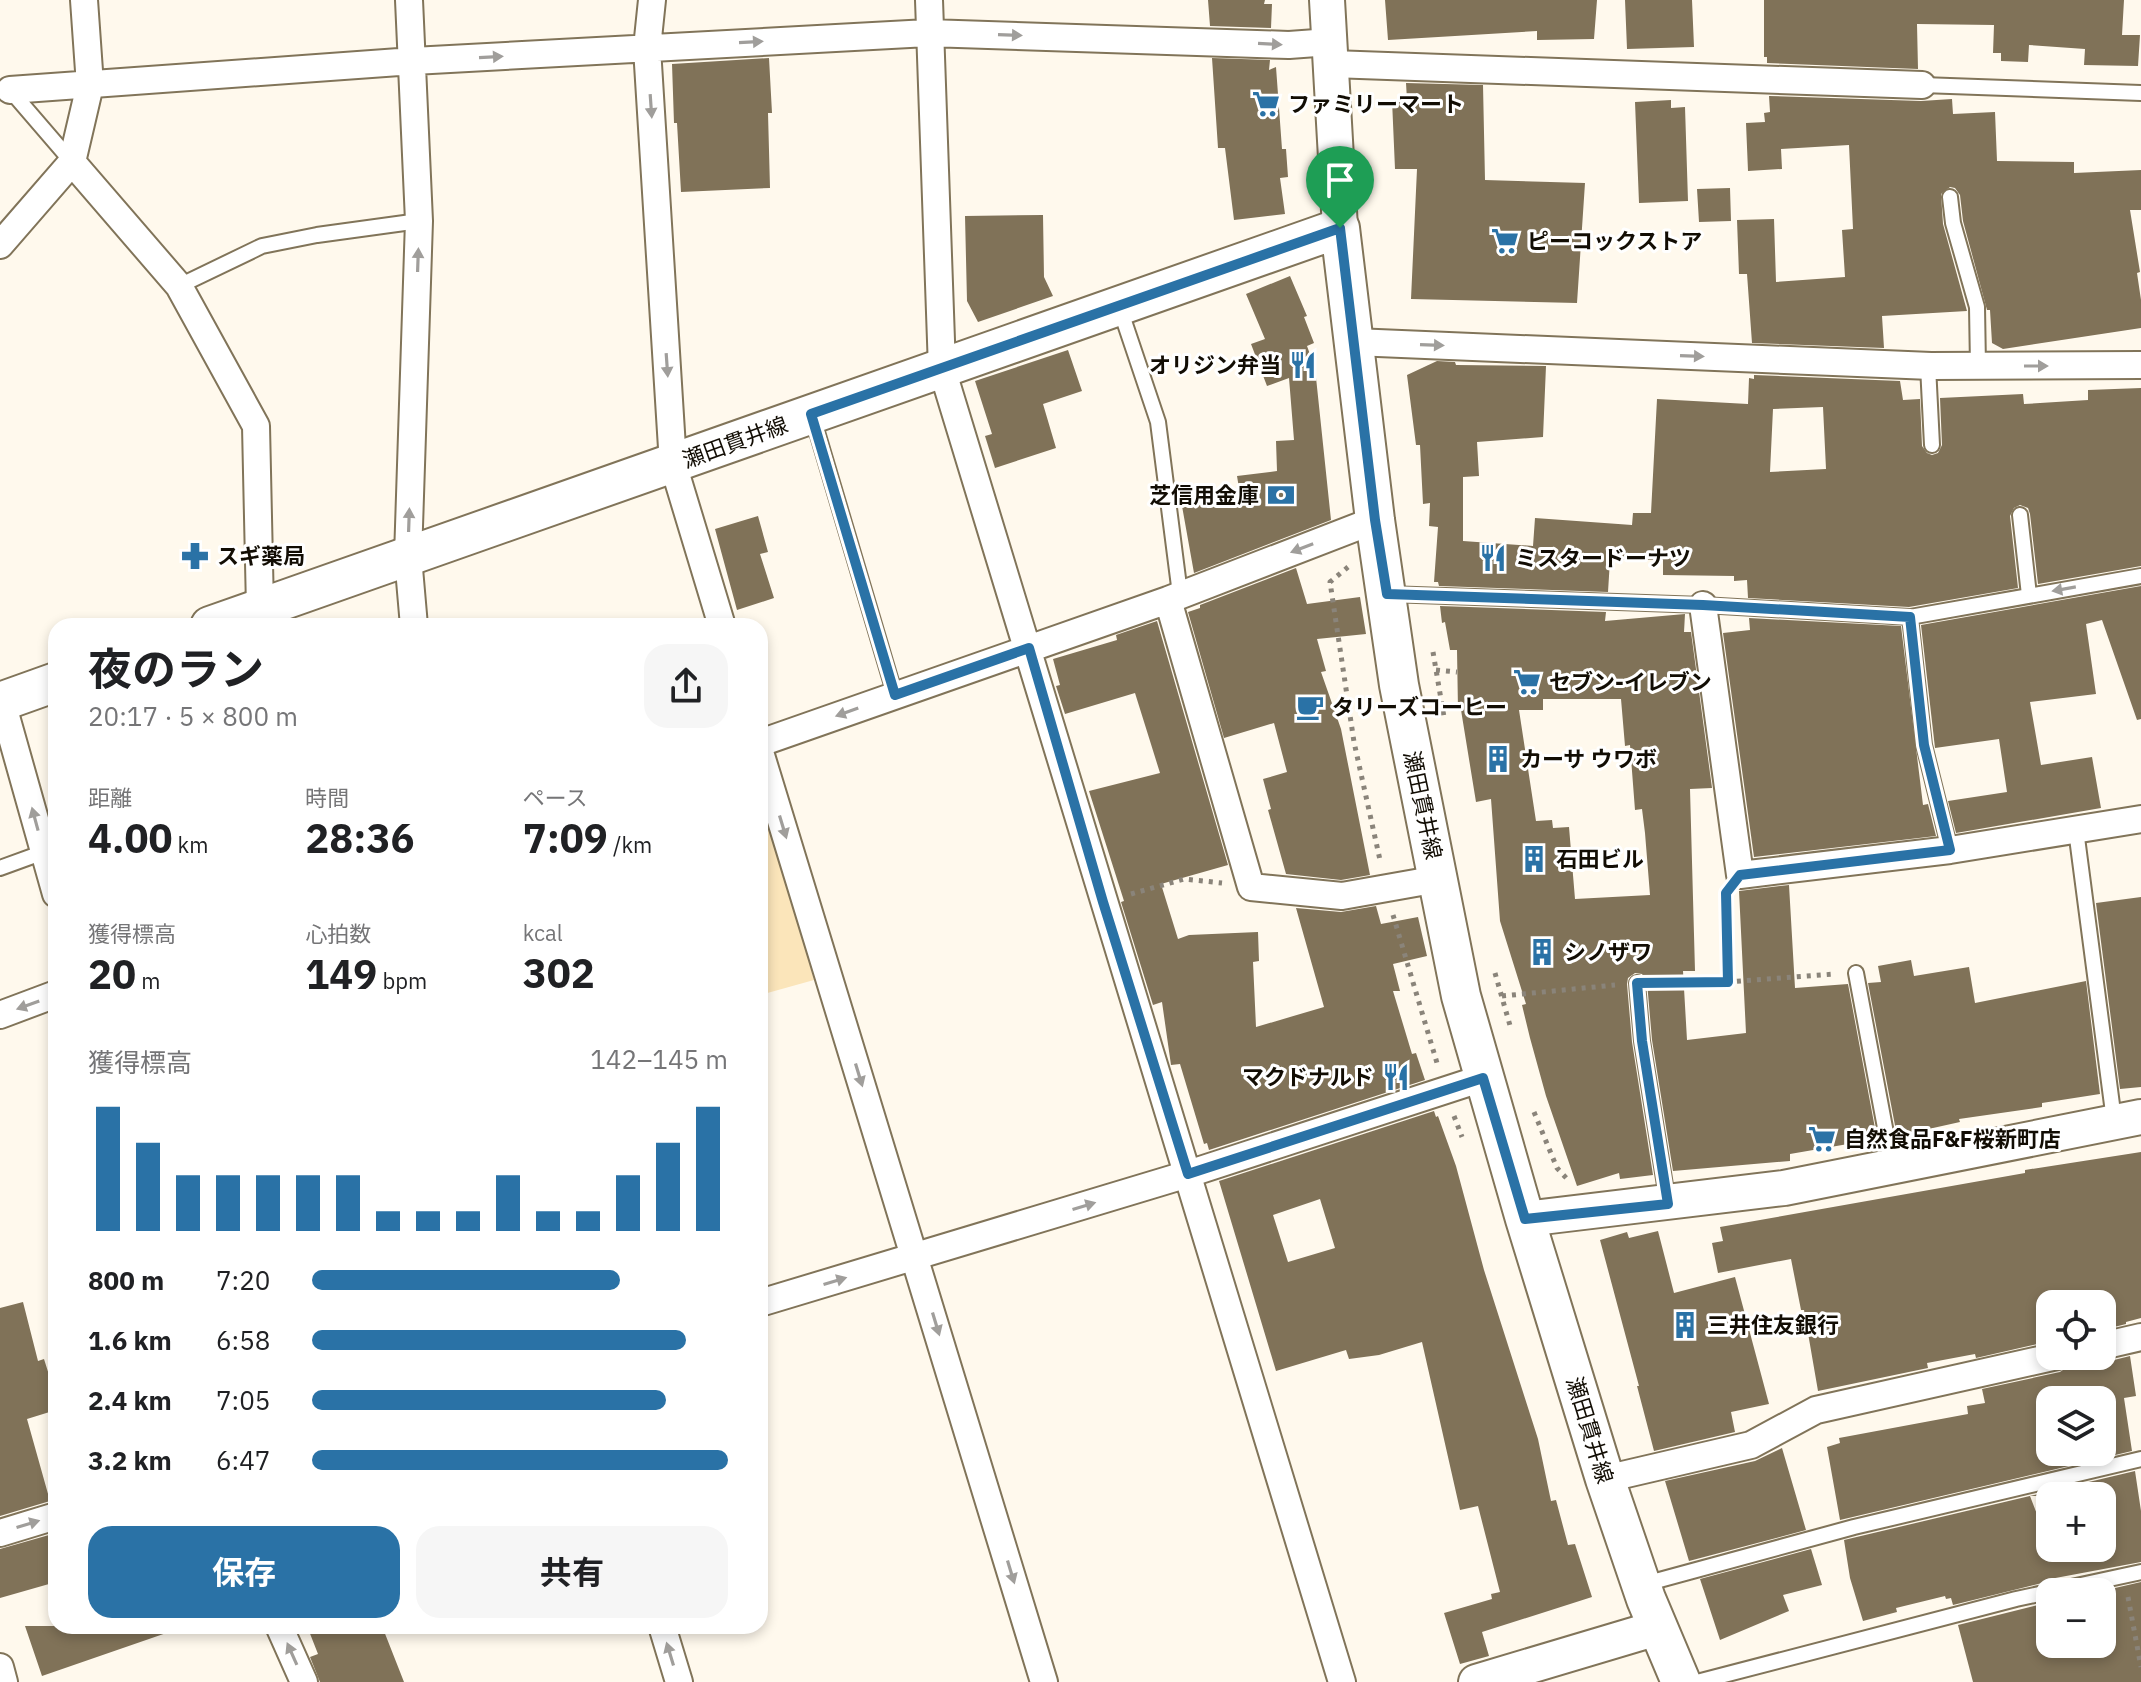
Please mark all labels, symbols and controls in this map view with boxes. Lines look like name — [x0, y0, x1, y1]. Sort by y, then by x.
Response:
one-way arrow — [998, 29, 1023, 41]
one-way arrow — [739, 35, 764, 48]
one-way arrow — [1258, 38, 1283, 51]
one-way arrow — [479, 50, 504, 63]
supermarket icon: ファミリーマート — [1251, 89, 1281, 119]
place label: ファミリーマート — [1288, 89, 1464, 118]
one-way arrow — [645, 94, 658, 119]
pin — [1306, 146, 1374, 228]
icon: arrive — [1318, 158, 1362, 202]
supermarket icon: ピーコックストア — [1490, 226, 1520, 256]
place label: ピーコックストア — [1527, 226, 1702, 255]
one-way arrow — [411, 247, 424, 272]
one-way arrow — [1420, 339, 1445, 352]
one-way arrow — [1680, 349, 1705, 362]
place label: オリジン弁当 — [1149, 350, 1281, 379]
restaurant icon: オリジン弁当 — [1288, 350, 1318, 380]
one-way arrow — [661, 353, 674, 378]
one-way arrow — [2024, 360, 2049, 372]
street label: 瀬田貫井線 — [678, 409, 791, 474]
place label: 芝信用金庫 — [1149, 480, 1259, 509]
bank icon: 芝信用金庫 — [1266, 480, 1296, 510]
one-way arrow — [403, 507, 415, 532]
pharmacy icon: スギ薬局 — [180, 541, 210, 571]
place label: スギ薬局 — [217, 541, 305, 570]
one-way arrow — [1290, 542, 1314, 555]
restaurant icon: ミスタードーナツ — [1478, 543, 1508, 573]
place label: ミスタードーナツ — [1515, 543, 1691, 572]
one-way arrow — [2051, 583, 2076, 595]
text: 夜のラン — [88, 640, 264, 697]
button: share — [644, 644, 728, 728]
supermarket icon: セブン-イレブン — [1512, 667, 1542, 697]
place label: セブン-イレブン — [1549, 667, 1712, 696]
cafe icon: タリーズコーヒー — [1295, 692, 1325, 722]
place label: タリーズコーヒー — [1332, 692, 1507, 721]
text: 20:17 · 5 × 800 m — [88, 699, 298, 733]
one-way arrow — [835, 706, 859, 719]
building icon: カーサ ウワボ — [1483, 744, 1513, 774]
place label: カーサ ウワボ — [1520, 744, 1657, 773]
street label: 瀬田貫井線 — [1398, 748, 1449, 862]
text: 距離 — [88, 783, 132, 812]
text: 時間 — [305, 783, 349, 812]
text: ペース — [523, 783, 588, 812]
one-way arrow — [28, 806, 41, 830]
text: 4.00 — [88, 812, 172, 864]
text: 28:36 — [305, 812, 415, 864]
text: 7:09 — [523, 812, 608, 864]
one-way arrow — [777, 815, 790, 839]
text: km — [172, 830, 208, 859]
text: /km — [608, 830, 652, 859]
building icon: 石田ビル — [1519, 844, 1549, 874]
place label: 石田ビル — [1556, 844, 1644, 873]
text: kcal — [523, 918, 563, 947]
text: 獲得標高 — [88, 919, 176, 948]
text: 心拍数 — [305, 919, 371, 948]
building icon: シノザワ — [1527, 937, 1557, 967]
place label: シノザワ — [1564, 937, 1652, 966]
text: 302 — [523, 947, 595, 999]
text: 20 — [88, 948, 136, 1000]
text: 149 — [305, 948, 377, 1000]
text: m — [136, 966, 160, 995]
text: bpm — [377, 966, 427, 995]
one-way arrow — [16, 999, 40, 1011]
text: 142–145 m — [590, 1042, 728, 1076]
text: 獲得標高 — [88, 1045, 192, 1079]
place label: マクドナルド — [1242, 1062, 1374, 1091]
restaurant icon: マクドナルド — [1381, 1062, 1411, 1092]
one-way arrow — [854, 1063, 866, 1087]
supermarket icon: 自然食品F&F桜新町店 — [1807, 1124, 1837, 1154]
place label: 自然食品F&F桜新町店 — [1844, 1124, 2061, 1153]
one-way arrow — [1072, 1199, 1096, 1211]
text: 800 m — [88, 1263, 164, 1297]
text: 7:20 — [216, 1263, 270, 1297]
one-way arrow — [823, 1274, 847, 1287]
map controls — [2036, 1290, 2116, 1658]
button: locate — [2036, 1290, 2116, 1370]
building icon: 三井住友銀行 — [1670, 1310, 1700, 1340]
place label: 三井住友銀行 — [1707, 1310, 1839, 1339]
one-way arrow — [930, 1312, 943, 1336]
text: 1.6 km — [88, 1323, 172, 1357]
text: 6:58 — [216, 1323, 270, 1357]
street label: 瀬田貫井線 — [1561, 1373, 1620, 1487]
text: 2.4 km — [88, 1383, 172, 1417]
text: 7:05 — [216, 1383, 270, 1417]
button: layers — [2036, 1386, 2116, 1466]
text: 3.2 km — [88, 1443, 172, 1477]
text: 6:47 — [216, 1443, 270, 1477]
button: + — [2036, 1482, 2116, 1562]
one-way arrow — [16, 1517, 40, 1530]
button: 保存 — [88, 1526, 400, 1618]
button: 共有 — [416, 1526, 728, 1618]
one-way arrow — [1005, 1561, 1018, 1585]
button: − — [2036, 1578, 2116, 1658]
one-way arrow — [285, 1642, 298, 1666]
one-way arrow — [664, 1642, 676, 1666]

